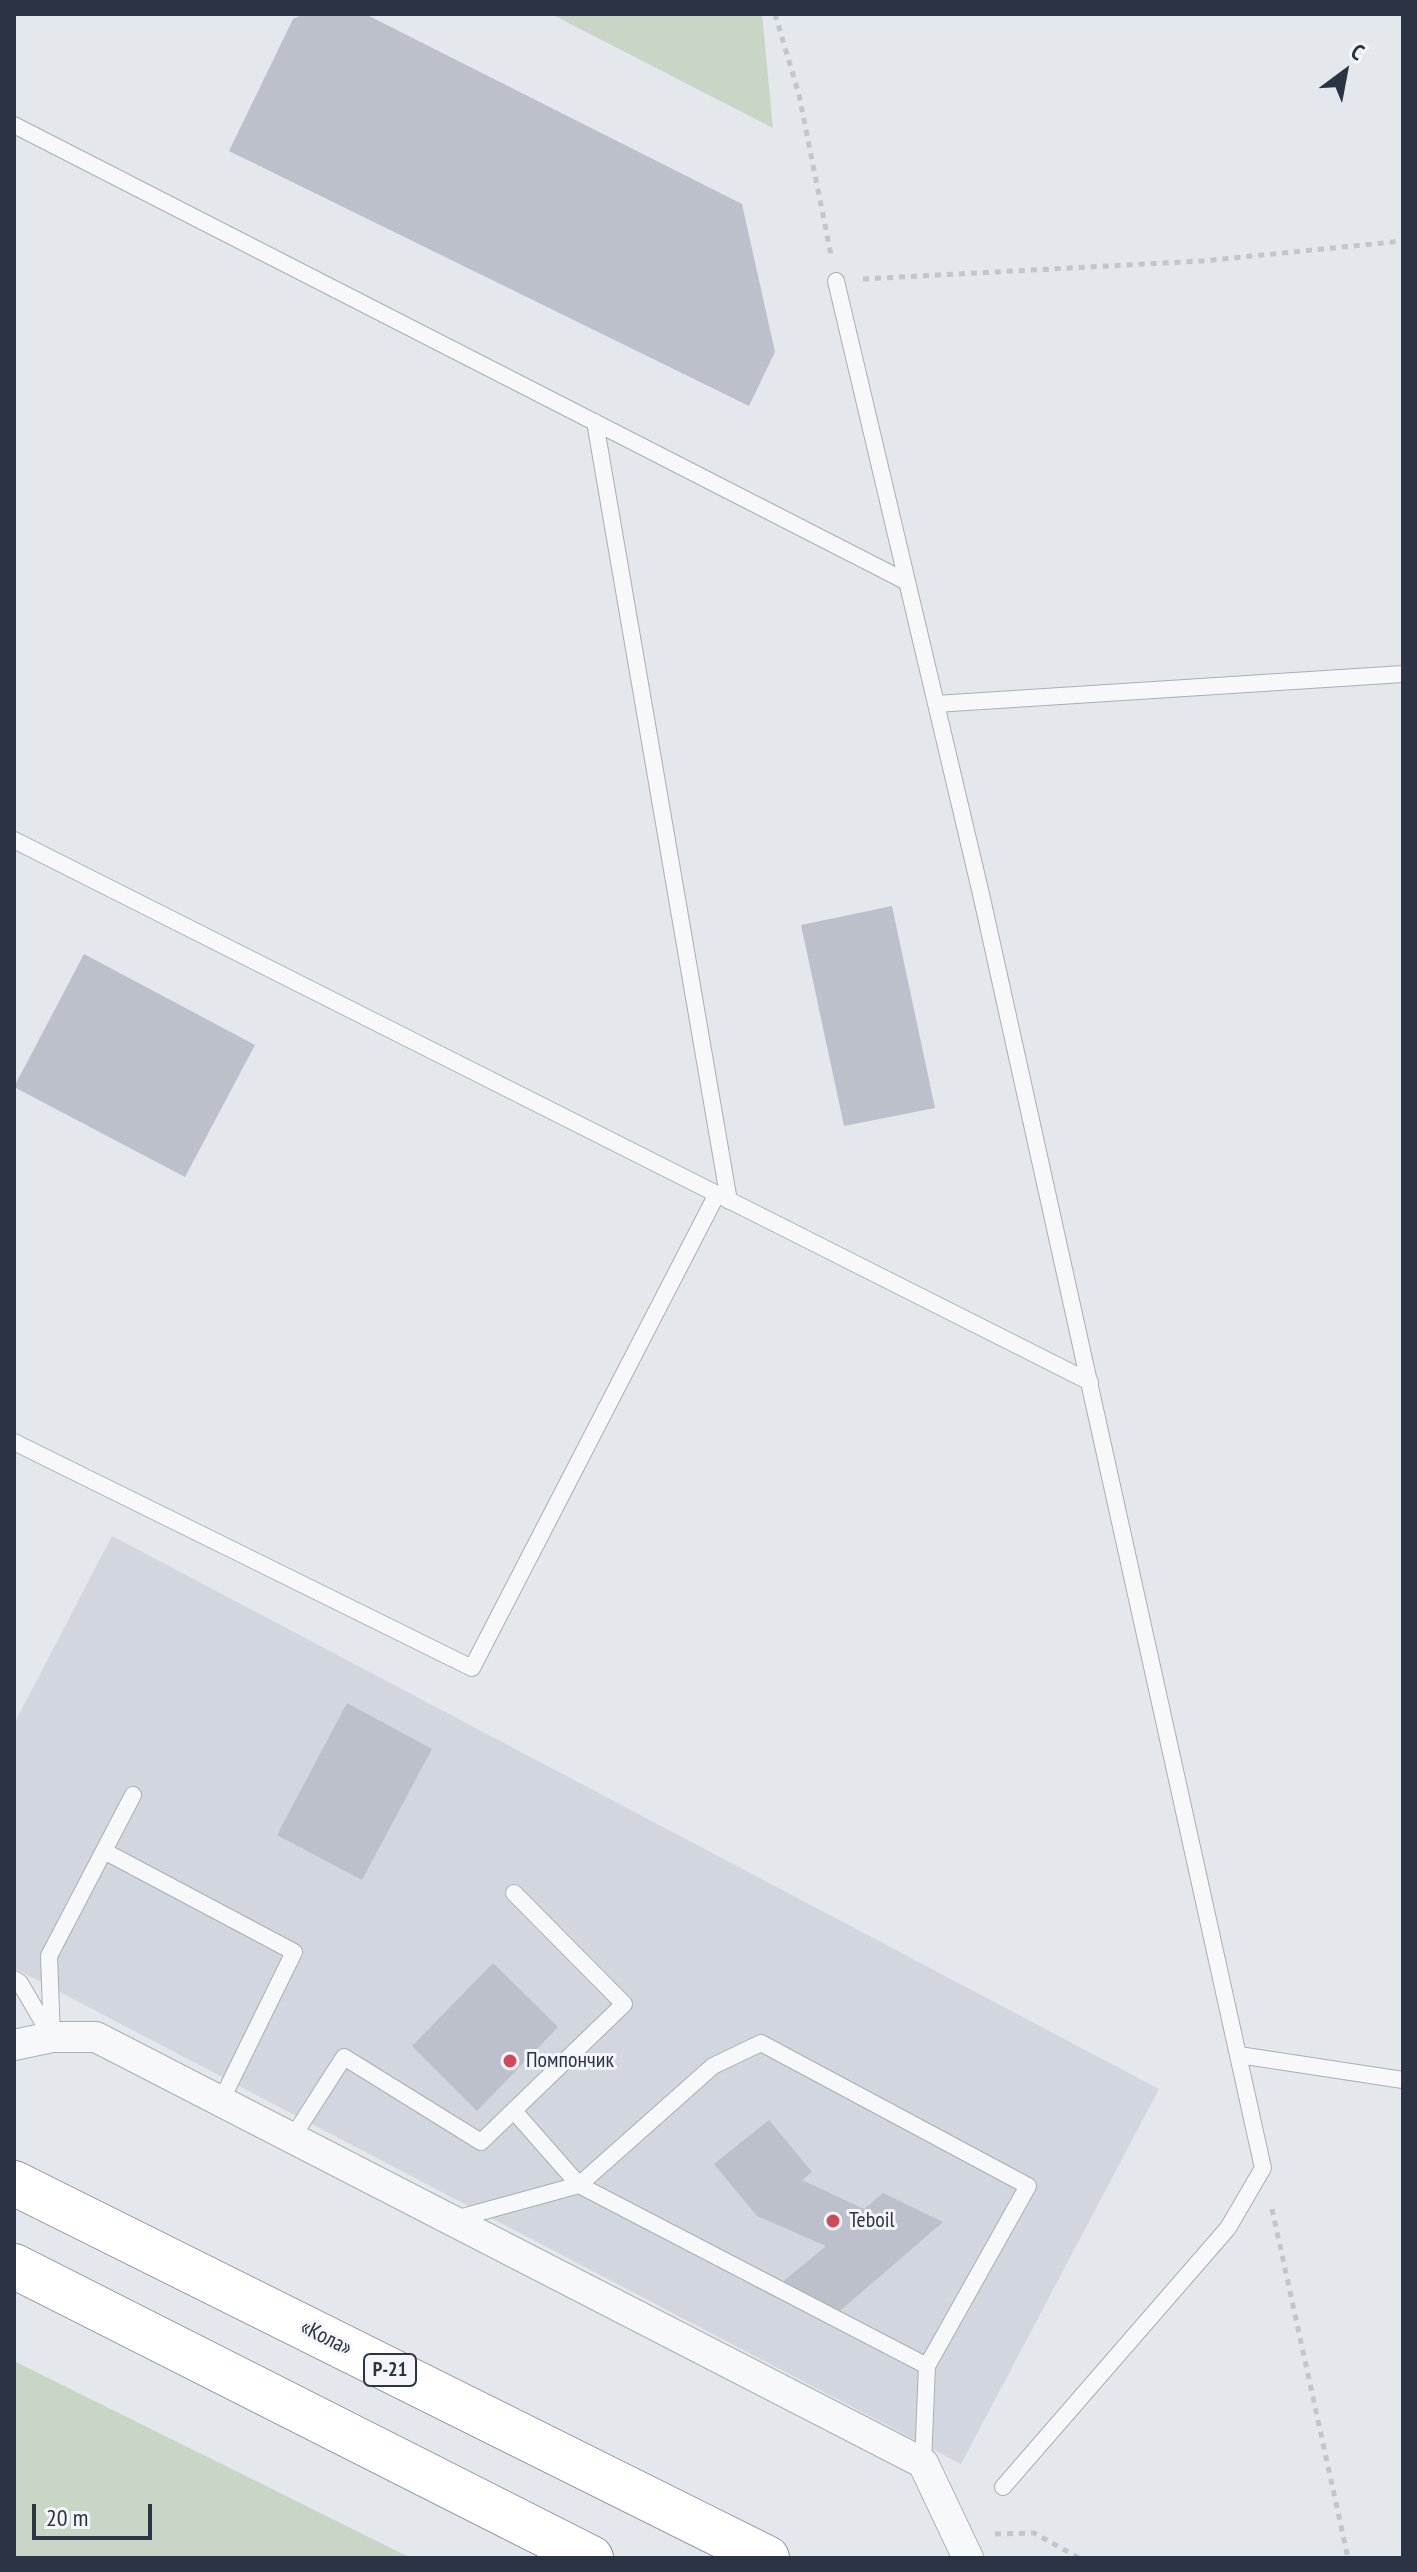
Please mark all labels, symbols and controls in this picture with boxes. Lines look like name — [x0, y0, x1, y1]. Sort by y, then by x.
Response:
north arrow — [1305, 32, 1385, 112]
text: С — [1346, 37, 1369, 66]
place label: Помпончик — [526, 2048, 614, 2074]
marker: Помпончик — [501, 2052, 519, 2070]
place label: Teboil — [849, 2208, 895, 2234]
marker: Teboil — [824, 2212, 842, 2230]
street label: «Кола» — [296, 2314, 356, 2362]
road number: Р-21 — [364, 2354, 416, 2386]
scale bar — [36, 2488, 156, 2538]
text: 20 m — [46, 2502, 88, 2533]

